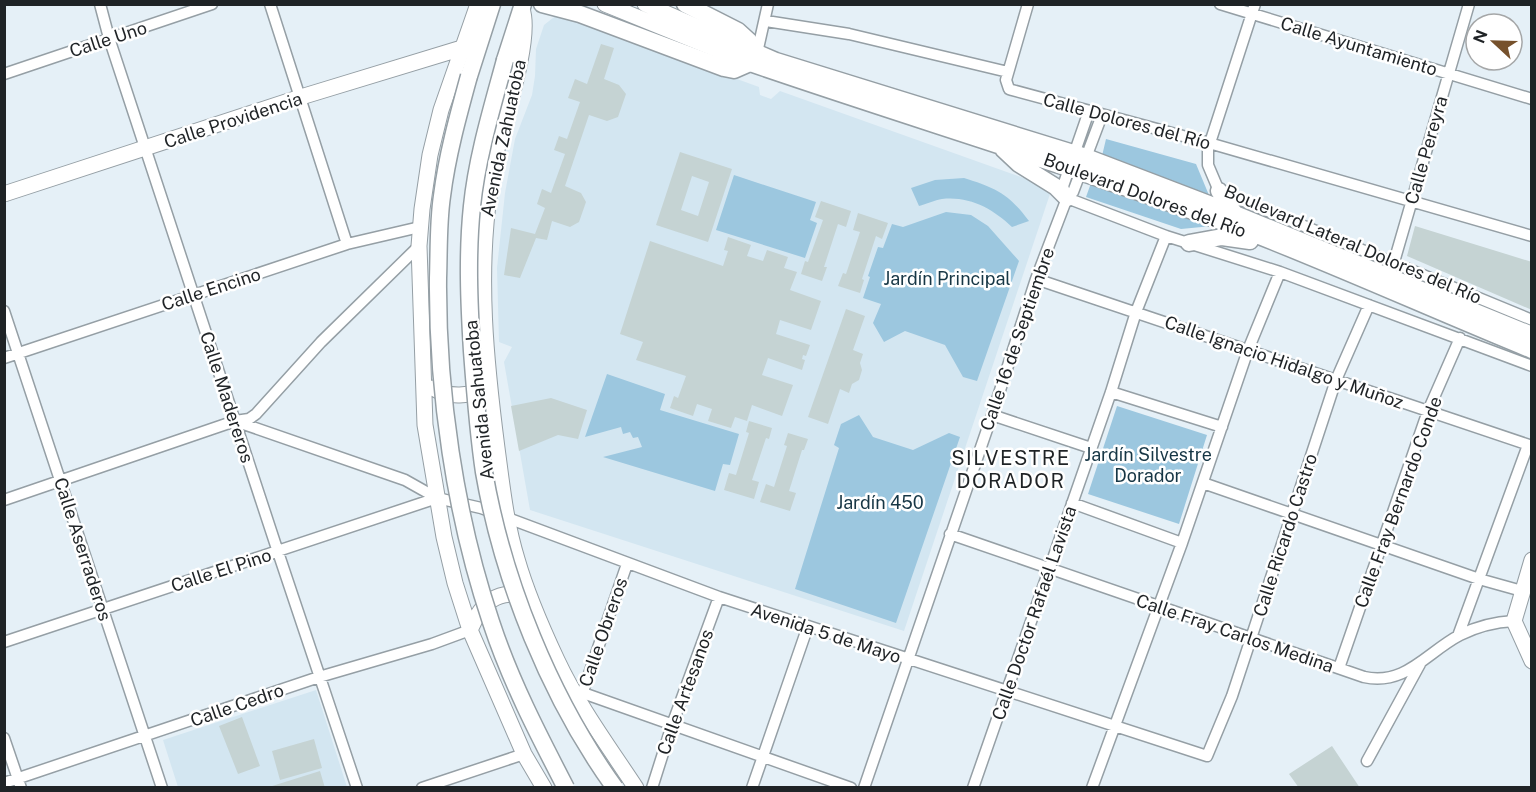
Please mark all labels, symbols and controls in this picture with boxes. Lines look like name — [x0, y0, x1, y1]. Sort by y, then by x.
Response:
street label: Calle Ayuntamiento — [1278, 12, 1440, 80]
north arrow — [1464, 12, 1524, 72]
street label: Calle Uno — [67, 17, 149, 61]
text: N — [1469, 27, 1492, 46]
street label: Avenida Zahuatoba — [476, 58, 530, 218]
street label: Calle Providencia — [161, 88, 305, 152]
street label: Calle Dolores del Río — [1041, 89, 1213, 153]
street label: Calle Pereyra — [1401, 93, 1451, 207]
street label: Boulevard Dolores del Río — [1041, 149, 1249, 241]
street label: Boulevard Lateral Dolores del Río — [1221, 180, 1485, 308]
street label: Calle 16 de Septiembre — [976, 245, 1058, 433]
street label: Calle Encino — [159, 263, 263, 315]
park label: Jardín Principal — [883, 268, 1011, 289]
street label: Calle Ignacio Hidalgo y Muñoz — [1162, 311, 1406, 413]
street label: Avenida Sahuatoba — [460, 319, 498, 481]
street label: Calle Madereros — [196, 329, 258, 465]
street label: Calle Fray Bernardo Conde — [1350, 393, 1446, 611]
park label: Jardín Silvestre Dorador — [1084, 444, 1212, 486]
district label: SILVESTRE DORADOR — [951, 446, 1071, 493]
street label: Calle Ricardo Castro — [1249, 451, 1321, 619]
street label: Calle Aserraderos — [50, 475, 116, 623]
park label: Jardín 450 — [836, 492, 924, 513]
street label: Calle Doctor Rafaél Lavista — [987, 503, 1081, 723]
street label: Calle El Pino — [168, 544, 274, 596]
street label: Calle Obreros — [575, 575, 631, 689]
street label: Calle Fray Carlos Medina — [1134, 589, 1336, 677]
street label: Avenida 5 de Mayo — [748, 599, 904, 667]
street label: Calle Artesanos — [653, 626, 717, 758]
street label: Calle Cedro — [188, 679, 286, 731]

